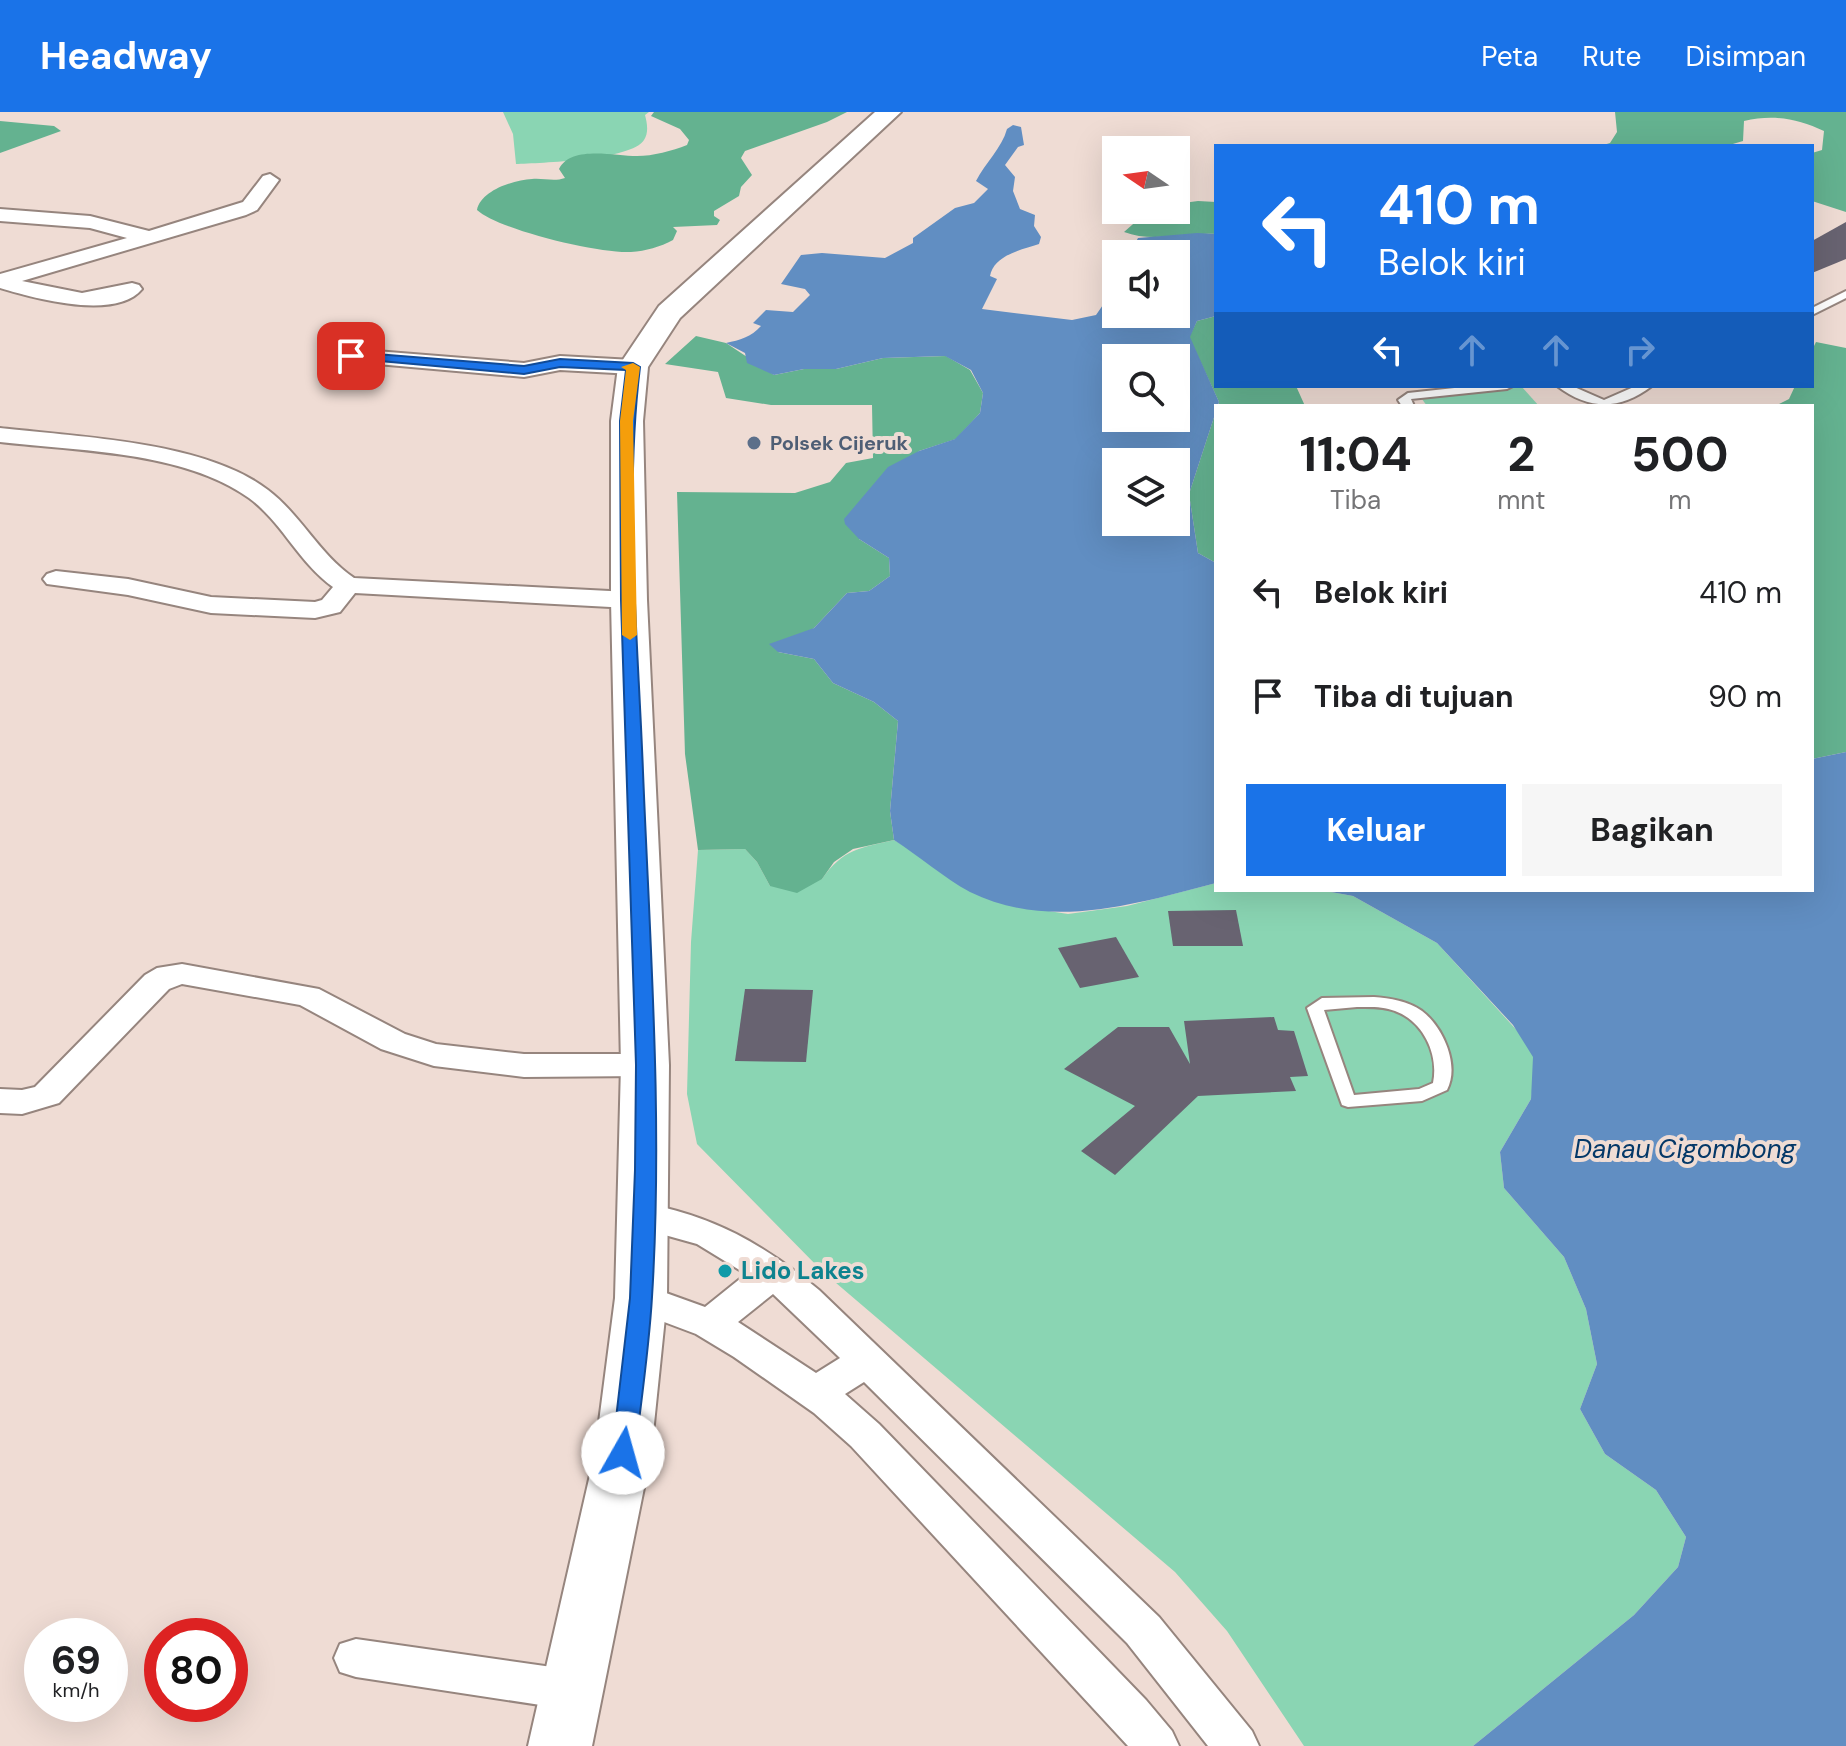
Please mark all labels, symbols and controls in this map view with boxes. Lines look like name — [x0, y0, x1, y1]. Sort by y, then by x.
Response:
text: Headway — [40, 31, 212, 81]
text: Peta — [1481, 38, 1538, 75]
text: Rute — [1582, 38, 1641, 75]
text: Disimpan — [1685, 38, 1806, 75]
north arrow — [1102, 136, 1190, 224]
map controls — [1102, 136, 1190, 536]
text: 410 m — [1378, 168, 1540, 241]
icon: left — [1246, 176, 1350, 280]
text: Belok kiri — [1378, 239, 1526, 286]
button: sound — [1102, 240, 1190, 328]
pin — [317, 322, 385, 390]
icon: left — [1366, 328, 1410, 372]
icon: ahead — [1450, 328, 1494, 372]
icon: ahead — [1534, 328, 1578, 372]
icon: right — [1618, 328, 1662, 372]
icon: arrive — [329, 334, 373, 378]
button: search — [1102, 344, 1190, 432]
text: 11:04 — [1300, 423, 1412, 486]
text: 2 — [1507, 423, 1535, 486]
text: 500 — [1631, 423, 1728, 486]
place label: Polsek Cijeruk — [770, 430, 909, 456]
marker: Polsek Cijeruk — [745, 434, 763, 452]
button: layers — [1102, 448, 1190, 536]
text: Tiba — [1330, 483, 1381, 517]
text: mnt — [1497, 483, 1545, 517]
text: m — [1668, 483, 1691, 517]
icon: left — [1246, 570, 1290, 614]
text: Belok kiri — [1314, 573, 1448, 612]
text: 410 m — [1699, 573, 1782, 612]
icon: arrive — [1246, 674, 1290, 718]
text: Tiba di tujuan — [1314, 677, 1514, 716]
text: 90 m — [1708, 677, 1782, 716]
button: Keluar — [1246, 784, 1506, 876]
button: Bagikan — [1522, 784, 1782, 876]
water label: Danau Cigombong — [1574, 1132, 1797, 1166]
place label: Lido Lakes — [741, 1255, 865, 1286]
marker: Lido Lakes — [716, 1262, 734, 1280]
position arrow — [581, 1411, 665, 1495]
speed limit sign: 80 — [144, 1618, 248, 1722]
text: 69 — [51, 1634, 101, 1686]
text: km/h — [52, 1677, 100, 1703]

